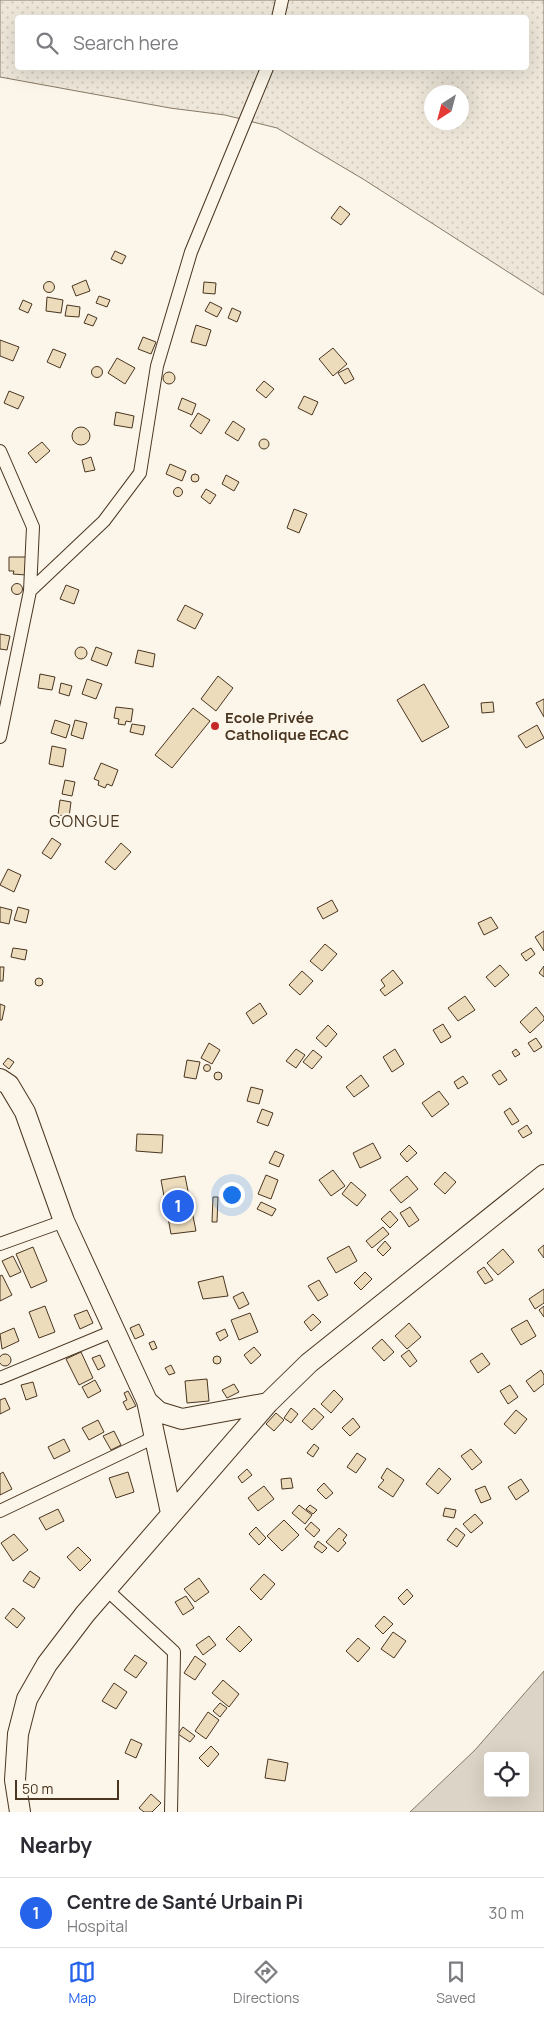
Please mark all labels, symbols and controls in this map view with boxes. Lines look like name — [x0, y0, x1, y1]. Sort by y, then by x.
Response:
search box — [15, 15, 529, 70]
icon: search — [33, 29, 61, 57]
text: Search here — [73, 30, 179, 56]
north arrow — [424, 85, 469, 130]
place label: Ecole Privée Catholique ECAC — [225, 707, 349, 745]
marker: Ecole Privée Catholique ECAC — [209, 720, 221, 732]
district label: GONGUE — [49, 810, 121, 832]
your location — [219, 1182, 245, 1208]
pin: 1 — [162, 1187, 194, 1225]
map controls — [484, 1752, 529, 1797]
button: locate — [484, 1752, 529, 1797]
scale bar — [15, 1777, 119, 1800]
text: 50 m — [22, 1779, 53, 1798]
text: Nearby — [20, 1831, 92, 1859]
text: Centre de Santé Urbain Pi — [67, 1889, 303, 1915]
text: 1 — [32, 1902, 40, 1924]
text: 30 m — [489, 1902, 524, 1924]
text: Hospital — [67, 1915, 128, 1937]
tab: Map — [68, 1958, 96, 2007]
tab: Directions — [233, 1958, 299, 2007]
tab: Saved — [436, 1958, 476, 2007]

